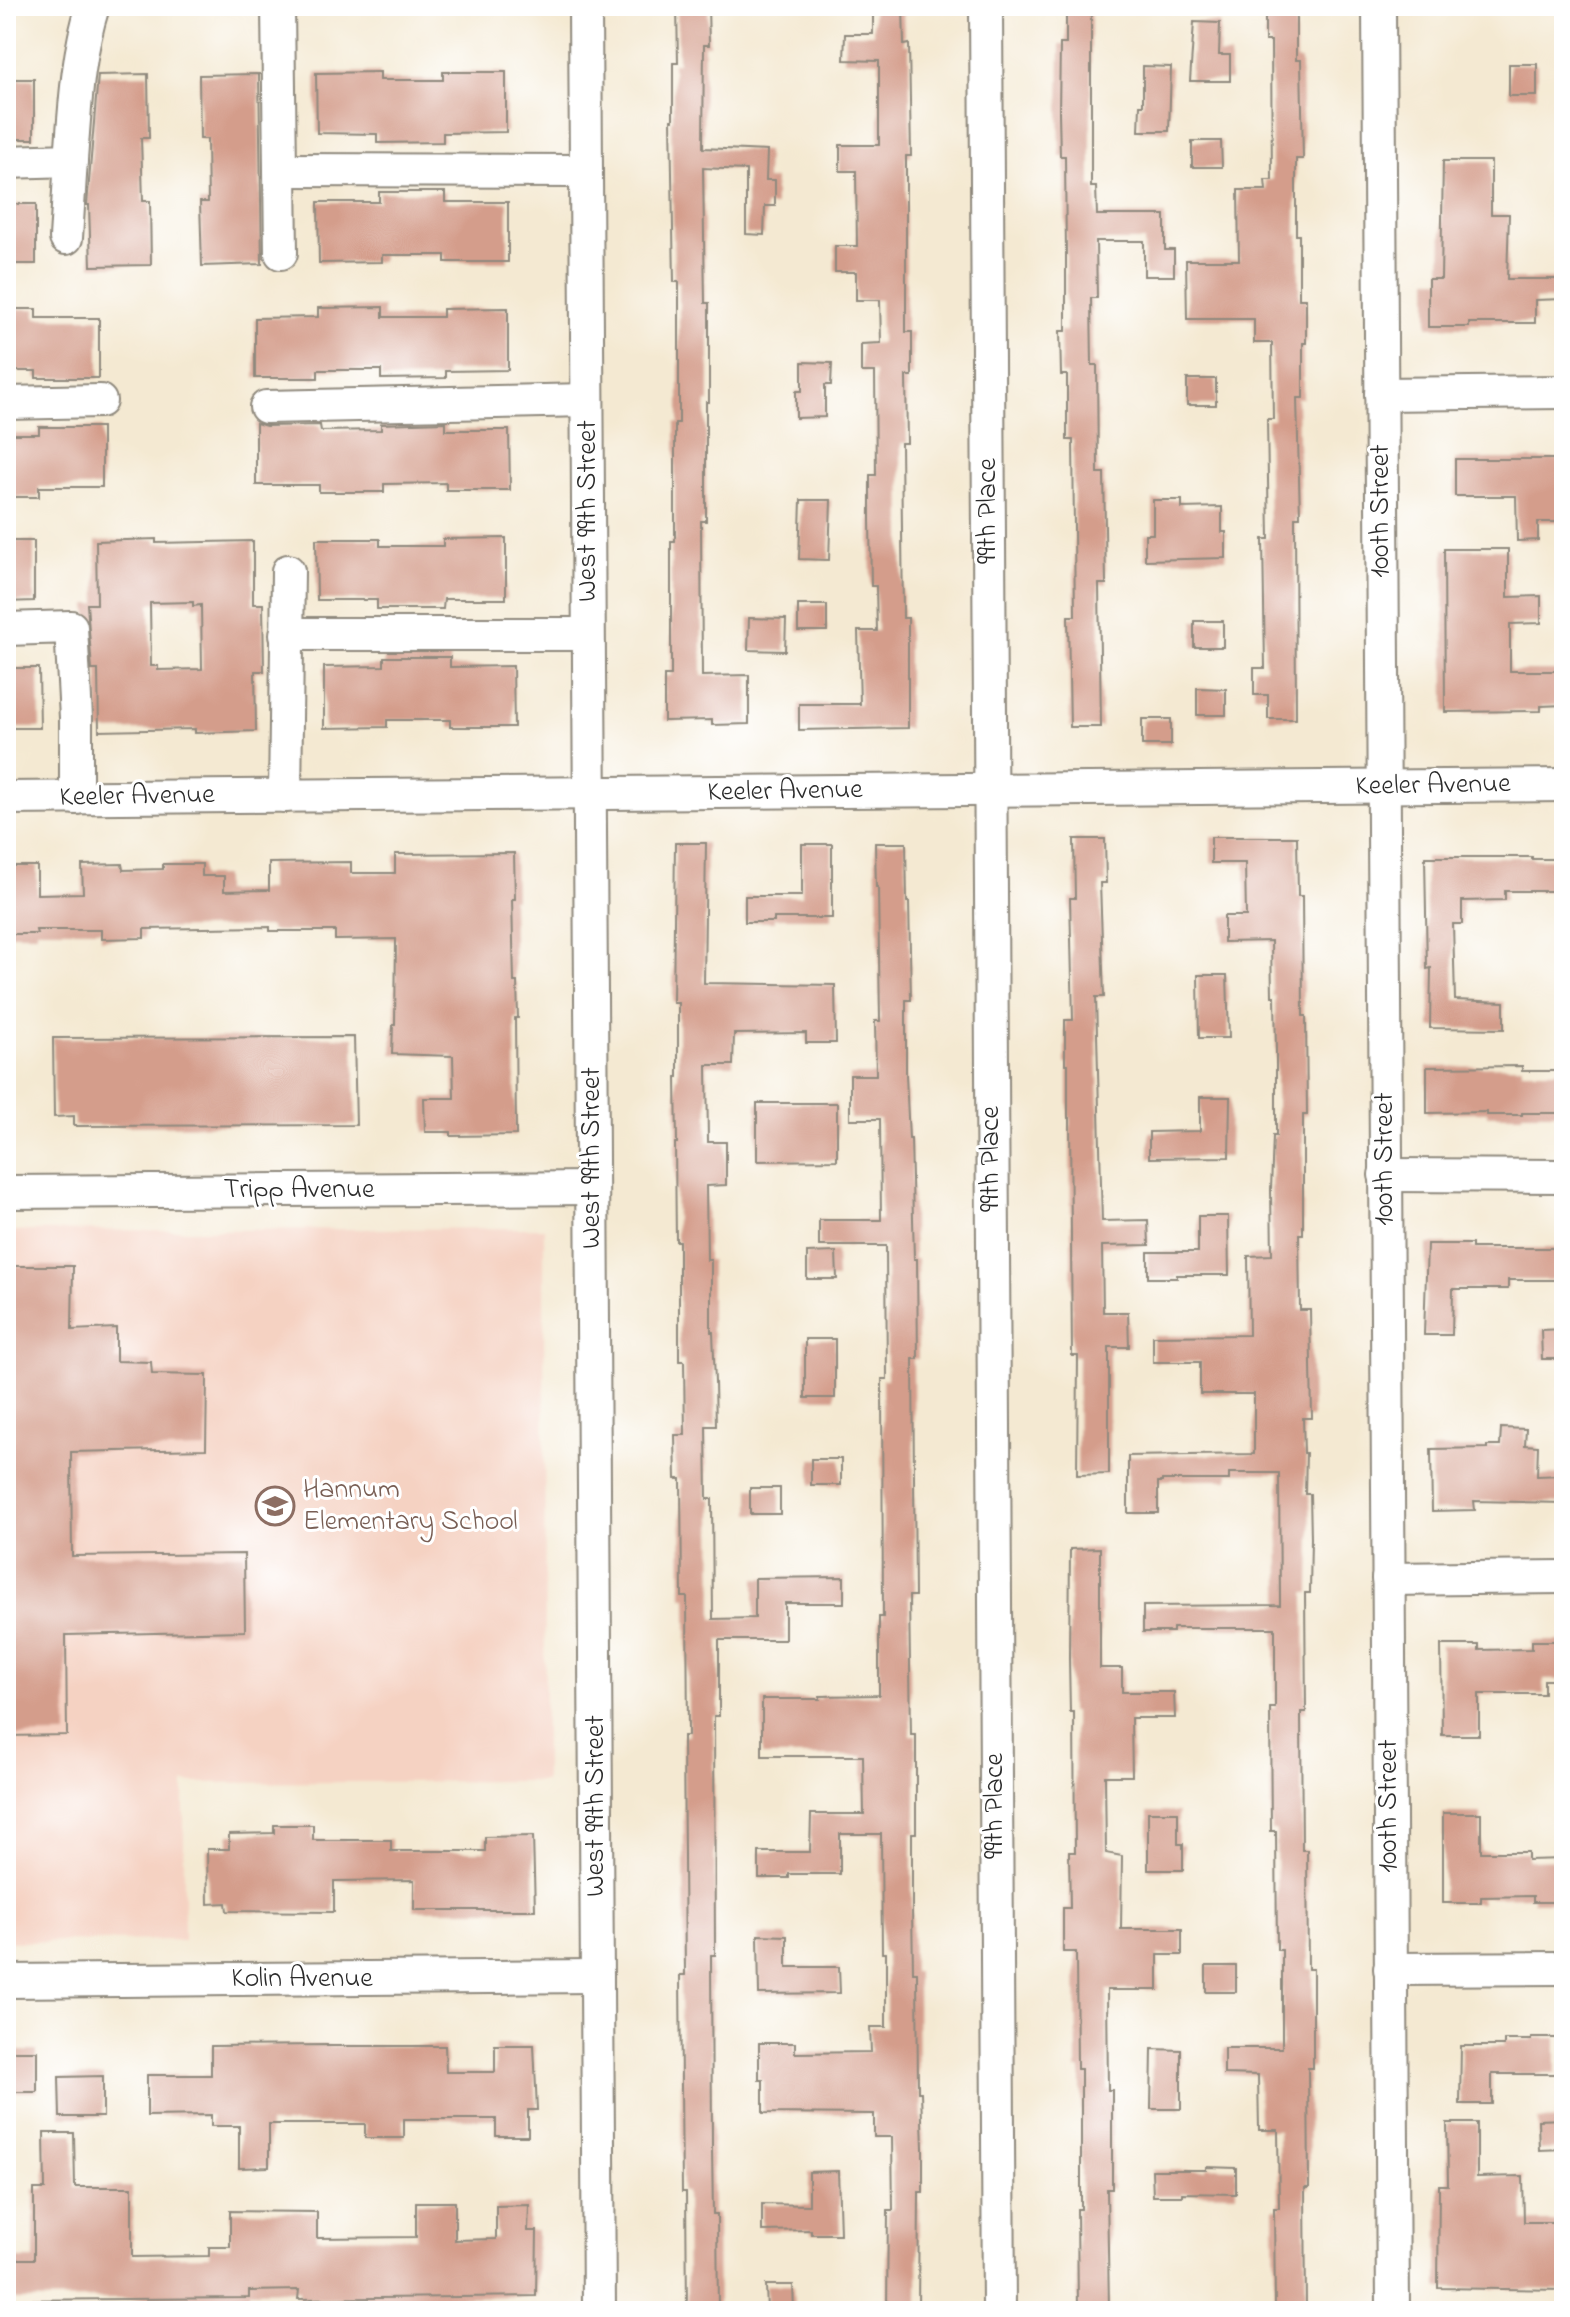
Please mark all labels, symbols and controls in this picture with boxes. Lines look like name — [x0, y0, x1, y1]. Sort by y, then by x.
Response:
street label: West 99th Street — [568, 420, 609, 602]
street label: 100th Street — [1361, 444, 1402, 578]
street label: 99th Place — [968, 458, 1009, 564]
street label: Keeler Avenue — [1355, 764, 1511, 808]
street label: Keeler Avenue — [707, 770, 863, 814]
street label: Keeler Avenue — [59, 775, 215, 819]
street label: West 99th Street — [572, 1067, 613, 1249]
street label: 100th Street — [1365, 1092, 1406, 1226]
street label: 99th Place — [971, 1106, 1012, 1212]
street label: Tripp Avenue — [224, 1170, 375, 1211]
place label: Hannum Elementary School — [303, 1470, 518, 1543]
school or university icon: Hannum Elementary School — [254, 1485, 296, 1527]
street label: West 99th Street — [576, 1715, 617, 1897]
street label: 100th Street — [1369, 1739, 1410, 1873]
street label: 99th Place — [975, 1753, 1016, 1859]
street label: Kolin Avenue — [231, 1959, 373, 2000]

